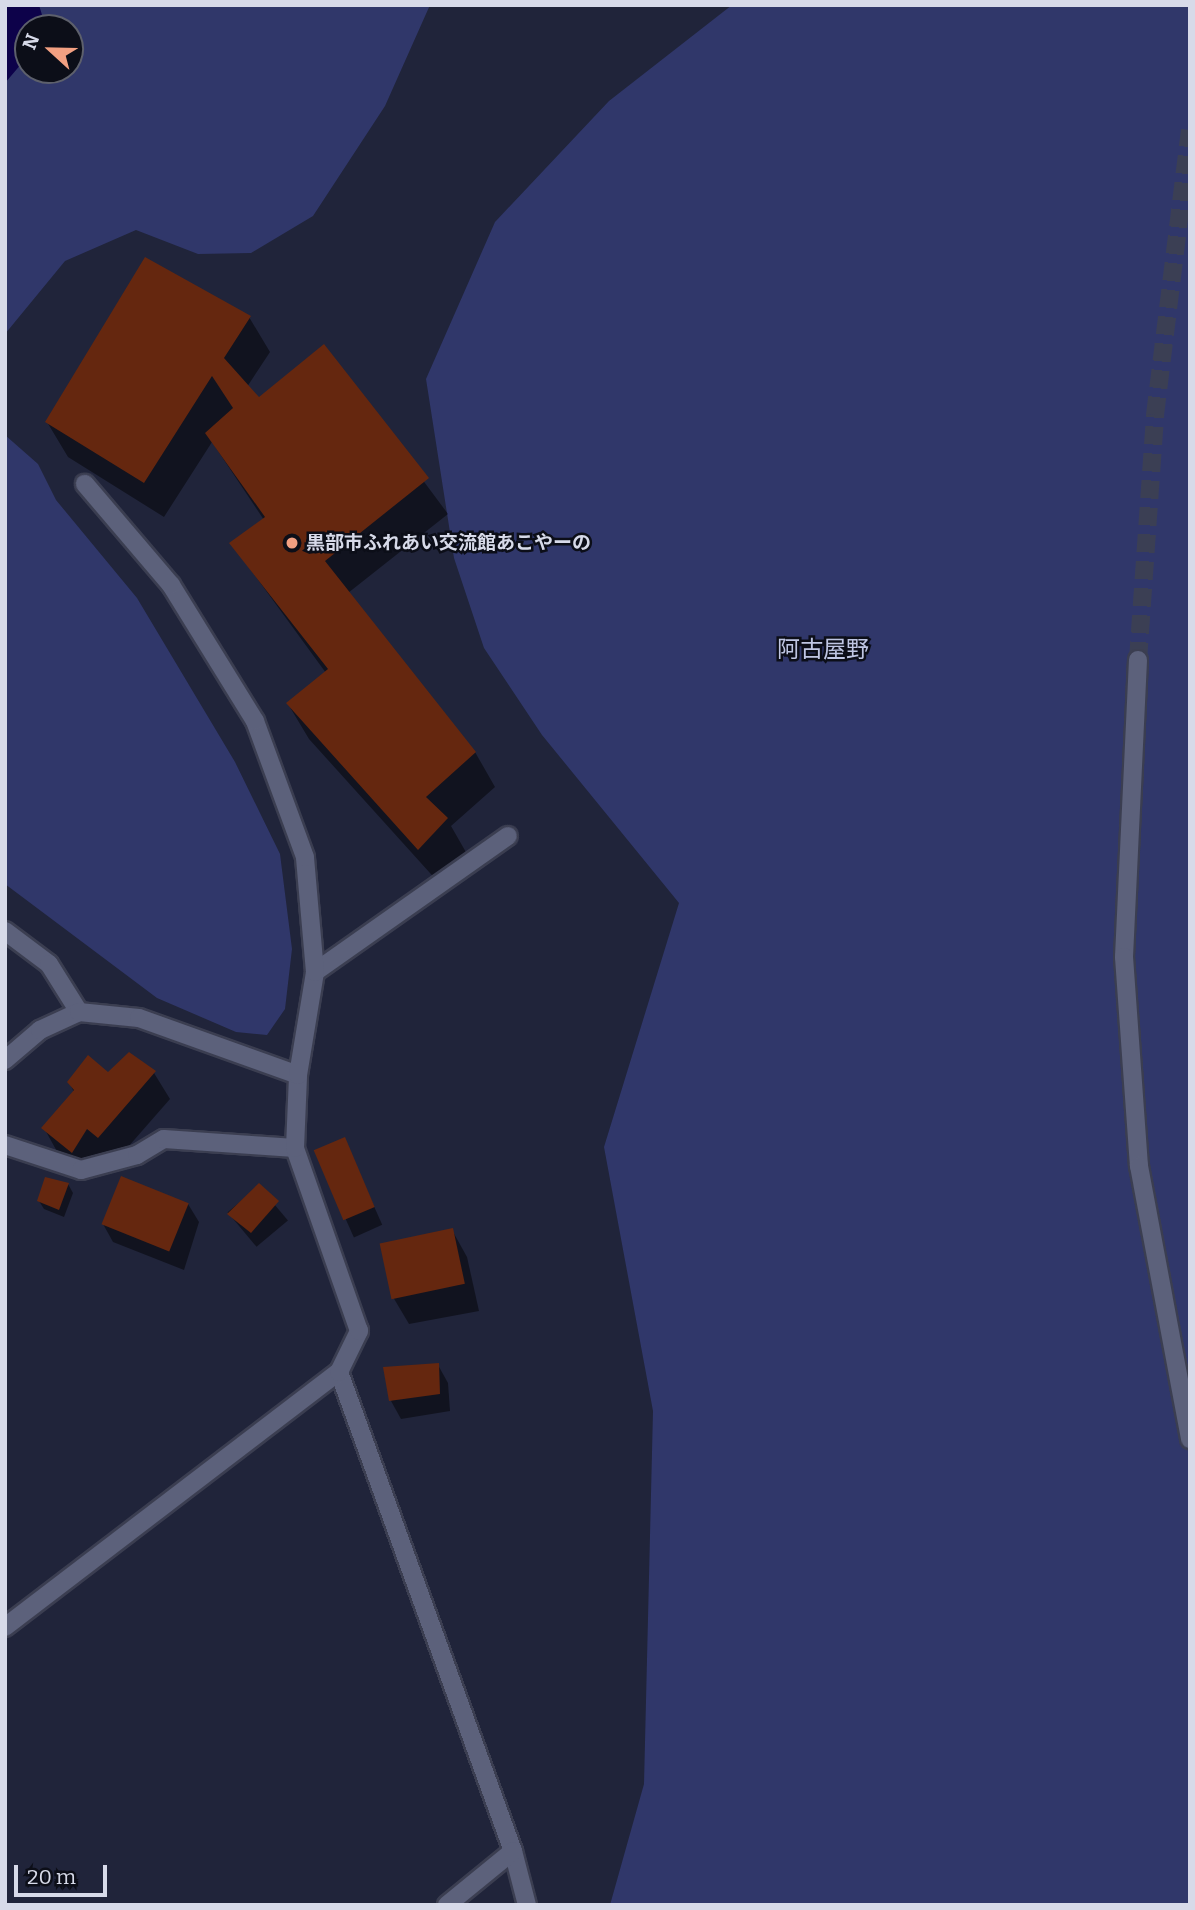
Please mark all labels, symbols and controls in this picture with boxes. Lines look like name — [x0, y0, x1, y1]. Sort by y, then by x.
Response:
north arrow — [14, 14, 84, 84]
text: N — [18, 31, 44, 53]
place label: 黒部市ふれあい交流館あこやーの — [306, 532, 591, 554]
marker: 黒部市ふれあい交流館あこやーの — [284, 535, 300, 551]
district label: 阿古屋野 — [777, 635, 869, 663]
scale bar — [18, 1850, 110, 1894]
text: 20 m — [27, 1864, 76, 1890]

